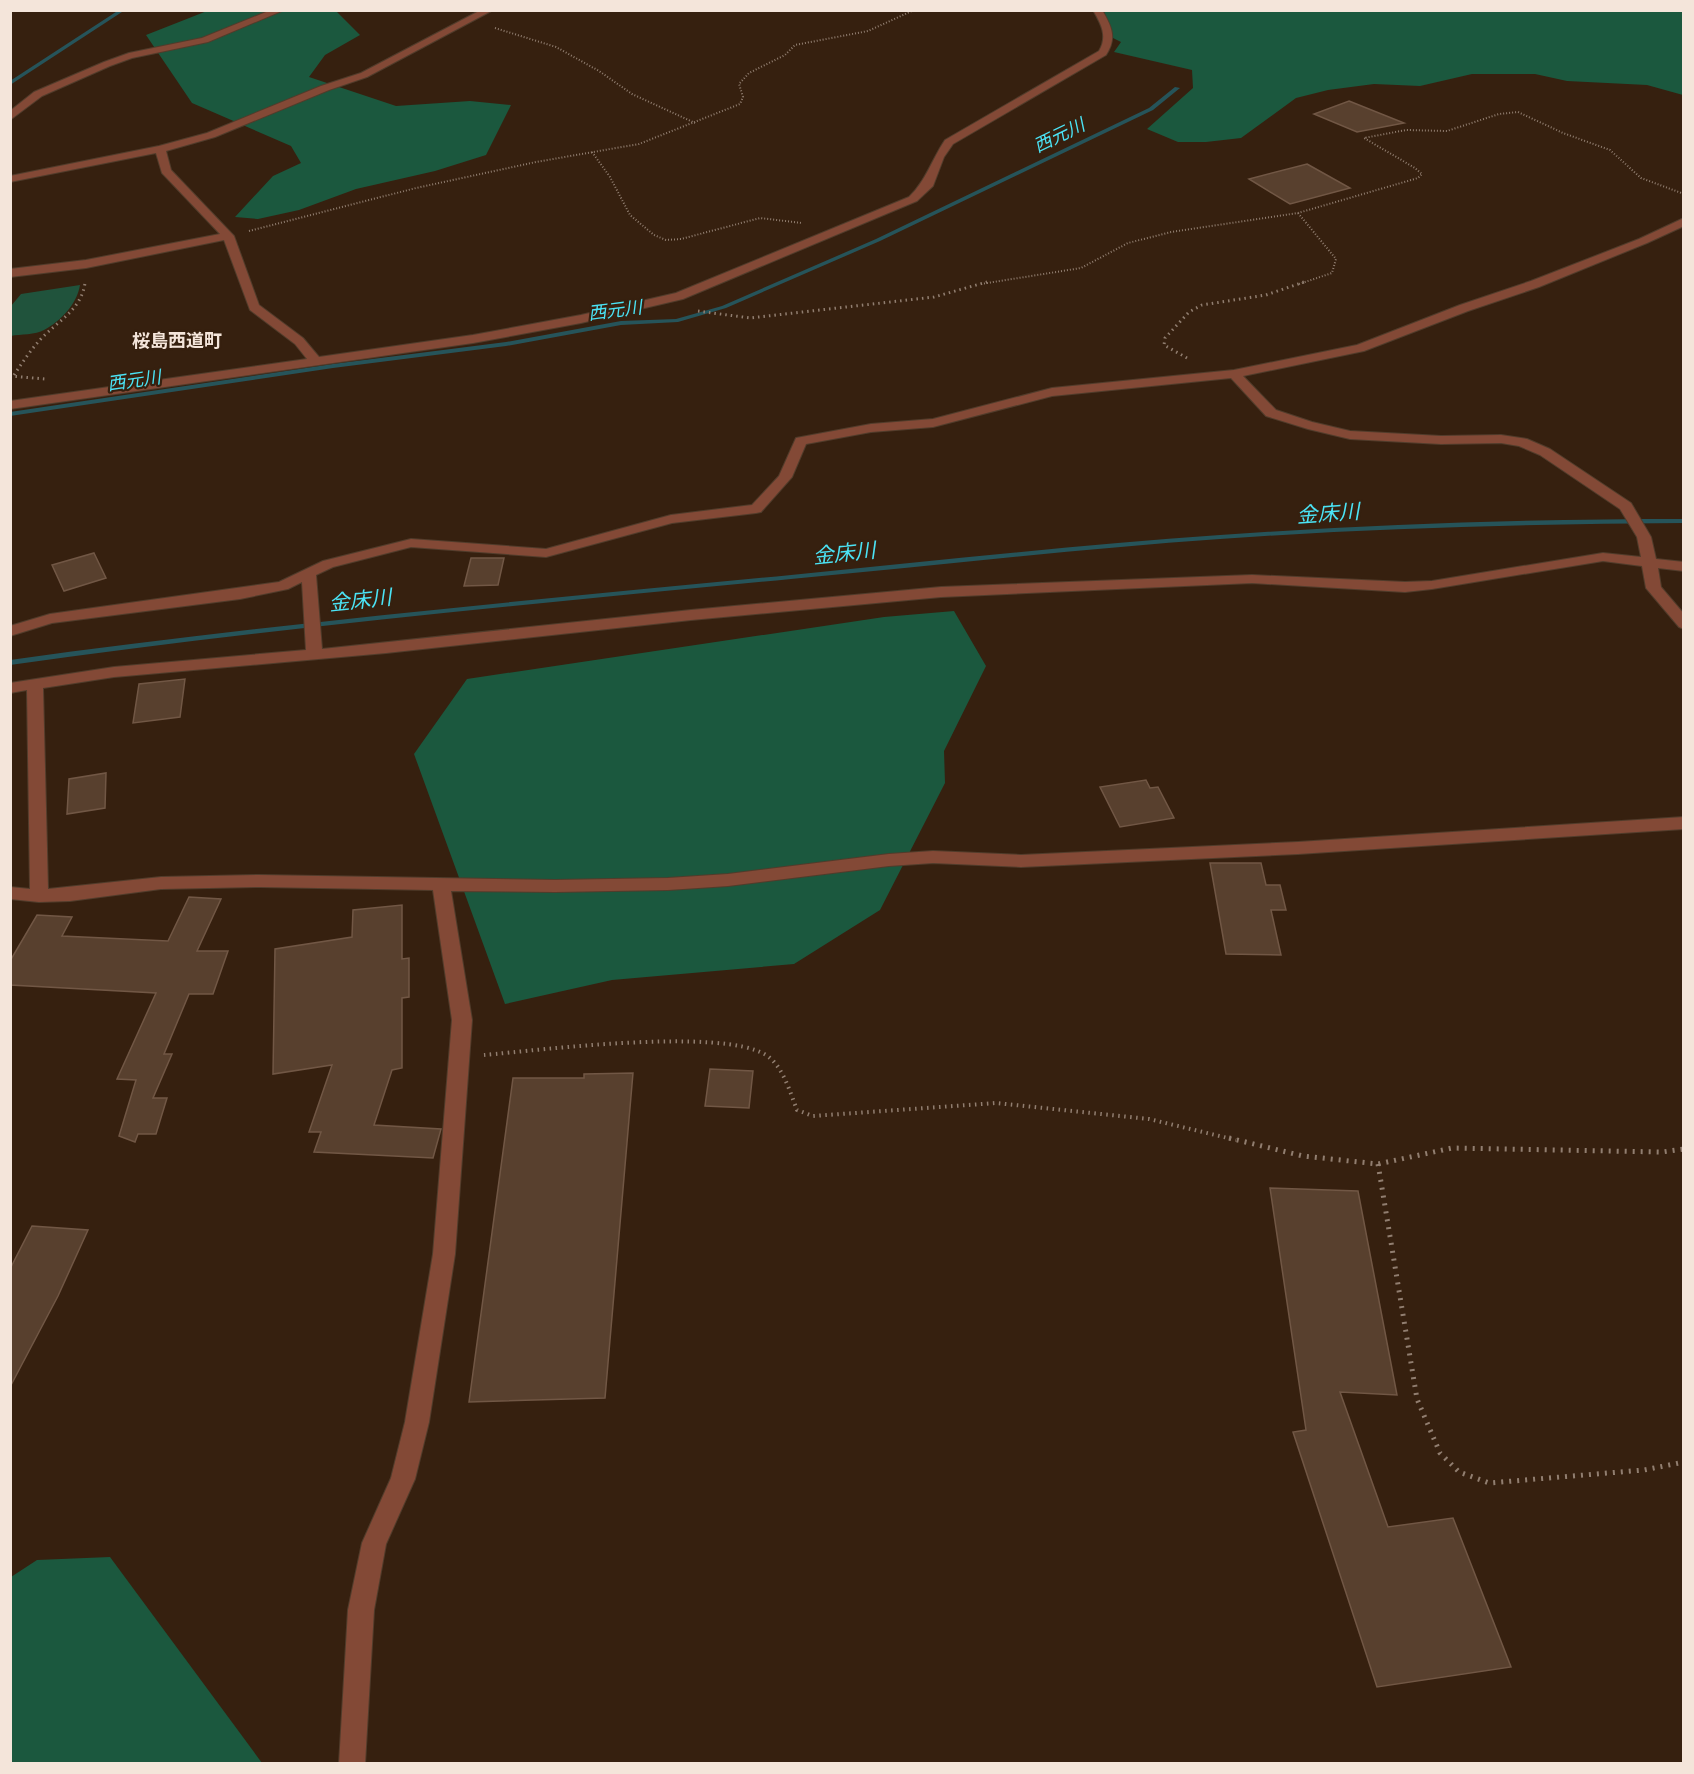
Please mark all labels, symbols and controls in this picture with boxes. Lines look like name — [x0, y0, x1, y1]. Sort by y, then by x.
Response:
water label: 西元川 — [1030, 112, 1090, 157]
water label: 西元川 — [587, 295, 645, 325]
district label: 桜島西道町 — [132, 329, 222, 352]
water label: 西元川 — [106, 365, 164, 395]
water label: 金床川 — [1296, 497, 1362, 529]
water label: 金床川 — [811, 536, 879, 570]
water label: 金床川 — [327, 583, 395, 617]

